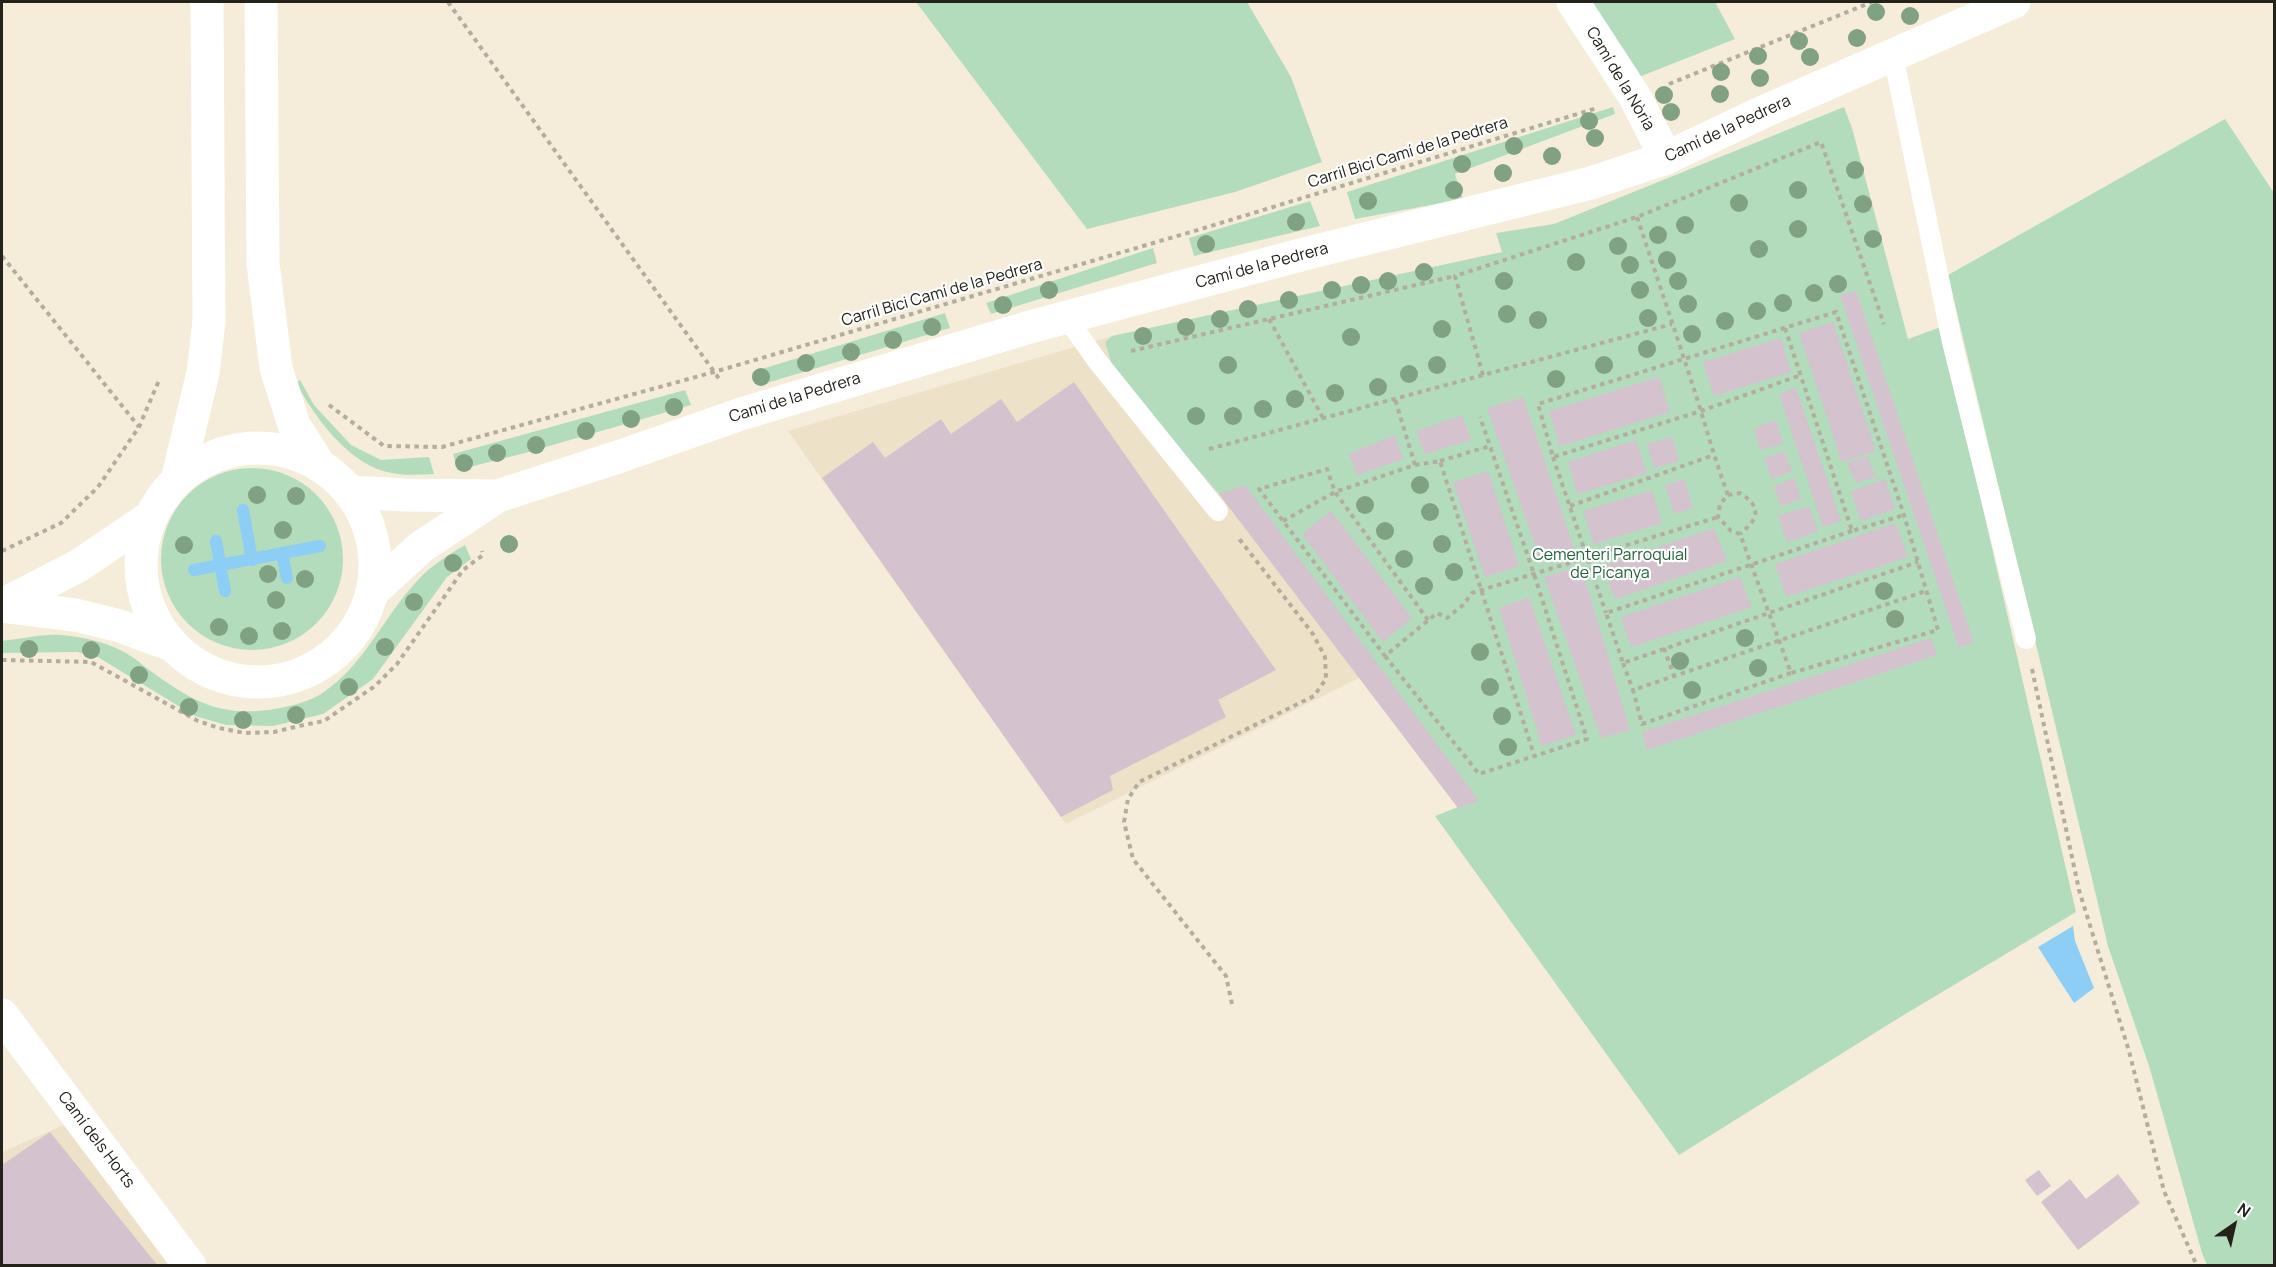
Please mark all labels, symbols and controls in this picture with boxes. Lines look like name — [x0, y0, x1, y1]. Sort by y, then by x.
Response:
street label: Camí de la Nòria — [1582, 24, 1658, 134]
street label: Camí de la Pedrera — [1662, 91, 1794, 167]
street label: Carril Bici Camí de la Pedrera — [1306, 113, 1510, 193]
street label: Camí de la Pedrera — [1194, 239, 1330, 293]
street label: Carril Bici Camí de la Pedrera — [839, 255, 1045, 331]
street label: Camí de la Pedrera — [727, 369, 863, 427]
park label: Cementeri Parroquial de Picanya — [1532, 546, 1688, 584]
street label: Camí dels Horts — [53, 1088, 139, 1192]
north arrow — [2204, 1195, 2264, 1255]
text: N — [2233, 1198, 2255, 1222]

